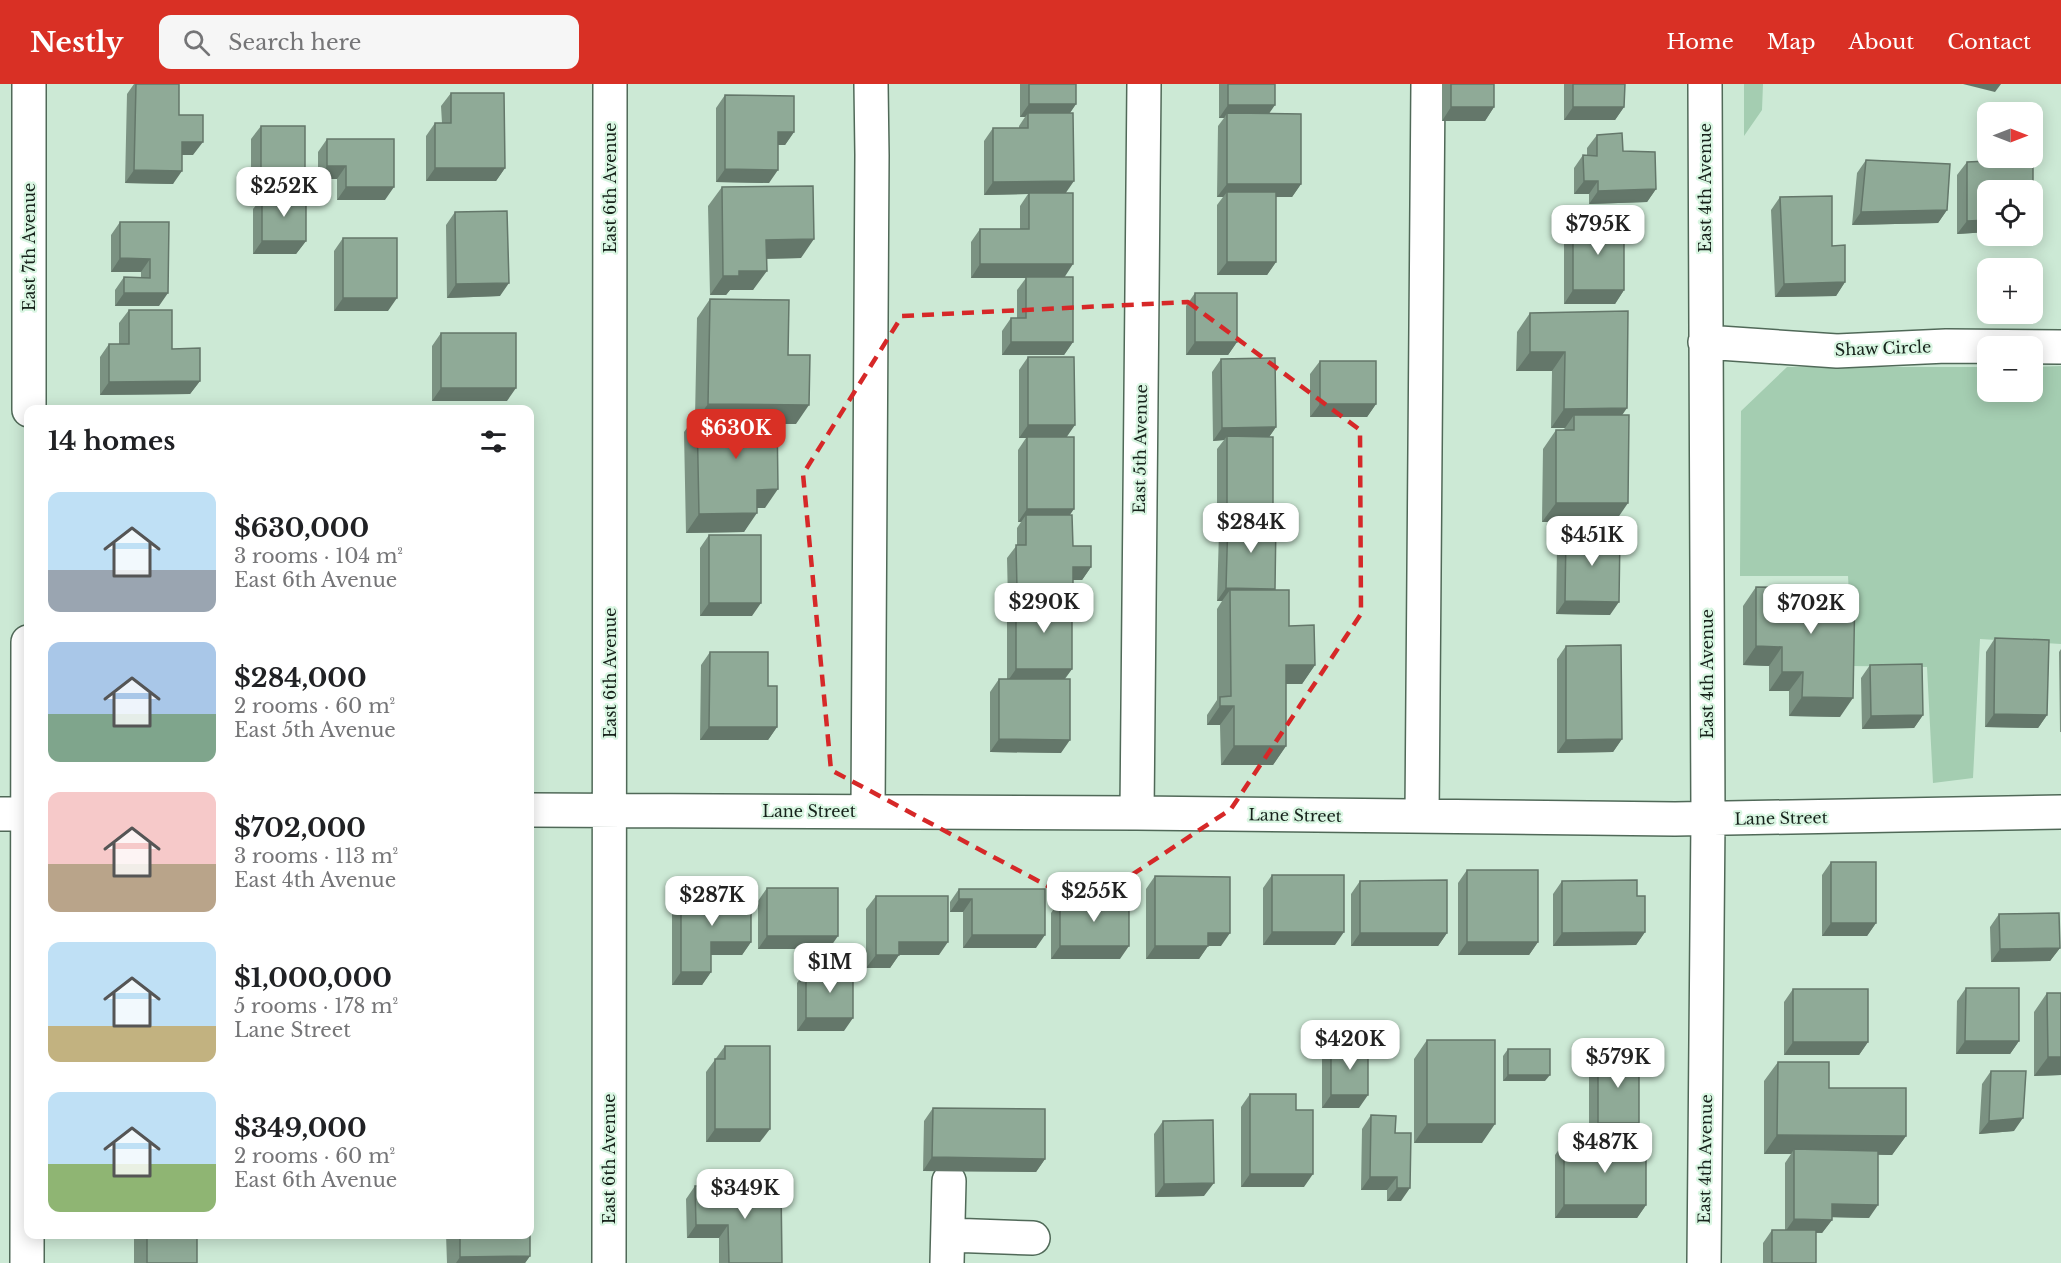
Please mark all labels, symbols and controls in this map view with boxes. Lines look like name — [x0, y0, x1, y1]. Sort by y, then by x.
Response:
search box — [159, 15, 579, 69]
text: Nestly — [30, 25, 123, 60]
icon: search — [180, 26, 213, 59]
text: Search here — [228, 29, 361, 56]
text: Home — [1667, 29, 1734, 55]
text: Map — [1767, 29, 1815, 55]
text: About — [1848, 29, 1914, 55]
text: Contact — [1947, 29, 2031, 55]
north arrow — [1977, 102, 2043, 168]
map controls — [1977, 102, 2043, 402]
street label: East 6th Avenue — [600, 123, 620, 253]
street label: East 4th Avenue — [1695, 123, 1715, 253]
pin: $252K — [242, 167, 326, 218]
text: $252K — [250, 174, 318, 198]
button: locate — [1977, 180, 2043, 246]
street label: East 7th Avenue — [19, 183, 39, 311]
pin: $795K — [1556, 205, 1640, 256]
text: $795K — [1565, 212, 1631, 236]
button: + — [1977, 258, 2043, 324]
street label: Shaw Circle — [1835, 336, 1931, 360]
button: − — [1977, 336, 2043, 402]
street label: East 5th Avenue — [1129, 384, 1151, 514]
pin: $630K — [694, 409, 778, 460]
text: $630K — [701, 416, 771, 440]
text: 14 homes — [48, 425, 175, 457]
icon: filters — [477, 425, 510, 458]
pin: $284K — [1209, 503, 1293, 554]
text: $284K — [1217, 510, 1285, 534]
text: $630,000 — [234, 512, 369, 544]
icon: home — [96, 516, 168, 588]
pin: $451K — [1550, 516, 1634, 567]
text: $451K — [1560, 523, 1624, 547]
text: 3 rooms · 104 m² — [234, 544, 403, 568]
text: East 6th Avenue — [234, 568, 397, 592]
pin: $290K — [1002, 583, 1086, 634]
pin: $702K — [1769, 584, 1853, 635]
text: $290K — [1009, 590, 1079, 614]
text: $702K — [1777, 591, 1845, 615]
street label: East 6th Avenue — [600, 608, 620, 738]
street label: East 4th Avenue — [1697, 609, 1717, 739]
text: $284,000 — [234, 662, 367, 694]
icon: home — [96, 666, 168, 738]
text: 2 rooms · 60 m² — [234, 694, 395, 718]
text: East 5th Avenue — [234, 718, 396, 742]
street label: Lane Street — [762, 801, 856, 821]
street label: Lane Street — [1248, 804, 1342, 826]
street label: Lane Street — [1734, 807, 1828, 829]
text: $702,000 — [234, 812, 366, 844]
icon: home — [96, 816, 168, 888]
text: 3 rooms · 113 m² — [234, 844, 398, 868]
text: East 4th Avenue — [234, 868, 396, 892]
pin: $255K — [1052, 872, 1136, 923]
pin: $287K — [670, 876, 754, 927]
text: $255K — [1061, 879, 1127, 903]
text: $287K — [679, 883, 745, 907]
pin: $1M — [801, 943, 859, 994]
text: $1M — [808, 950, 852, 974]
text: $1,000,000 — [234, 962, 392, 994]
icon: home — [96, 966, 168, 1038]
text: 5 rooms · 178 m² — [234, 994, 398, 1018]
text: Lane Street — [234, 1018, 351, 1042]
pin: $420K — [1308, 1020, 1392, 1071]
text: $420K — [1315, 1027, 1385, 1051]
pin: $579K — [1576, 1038, 1660, 1089]
text: $579K — [1585, 1045, 1651, 1069]
street label: East 6th Avenue — [599, 1094, 619, 1224]
street label: East 4th Avenue — [1694, 1094, 1716, 1224]
text: $349,000 — [234, 1112, 367, 1144]
icon: home — [96, 1116, 168, 1188]
pin: $487K — [1563, 1123, 1647, 1174]
text: $487K — [1572, 1130, 1638, 1154]
text: 2 rooms · 60 m² — [234, 1144, 395, 1168]
text: East 6th Avenue — [234, 1168, 397, 1192]
pin: $349K — [703, 1169, 787, 1220]
text: $349K — [711, 1176, 779, 1200]

